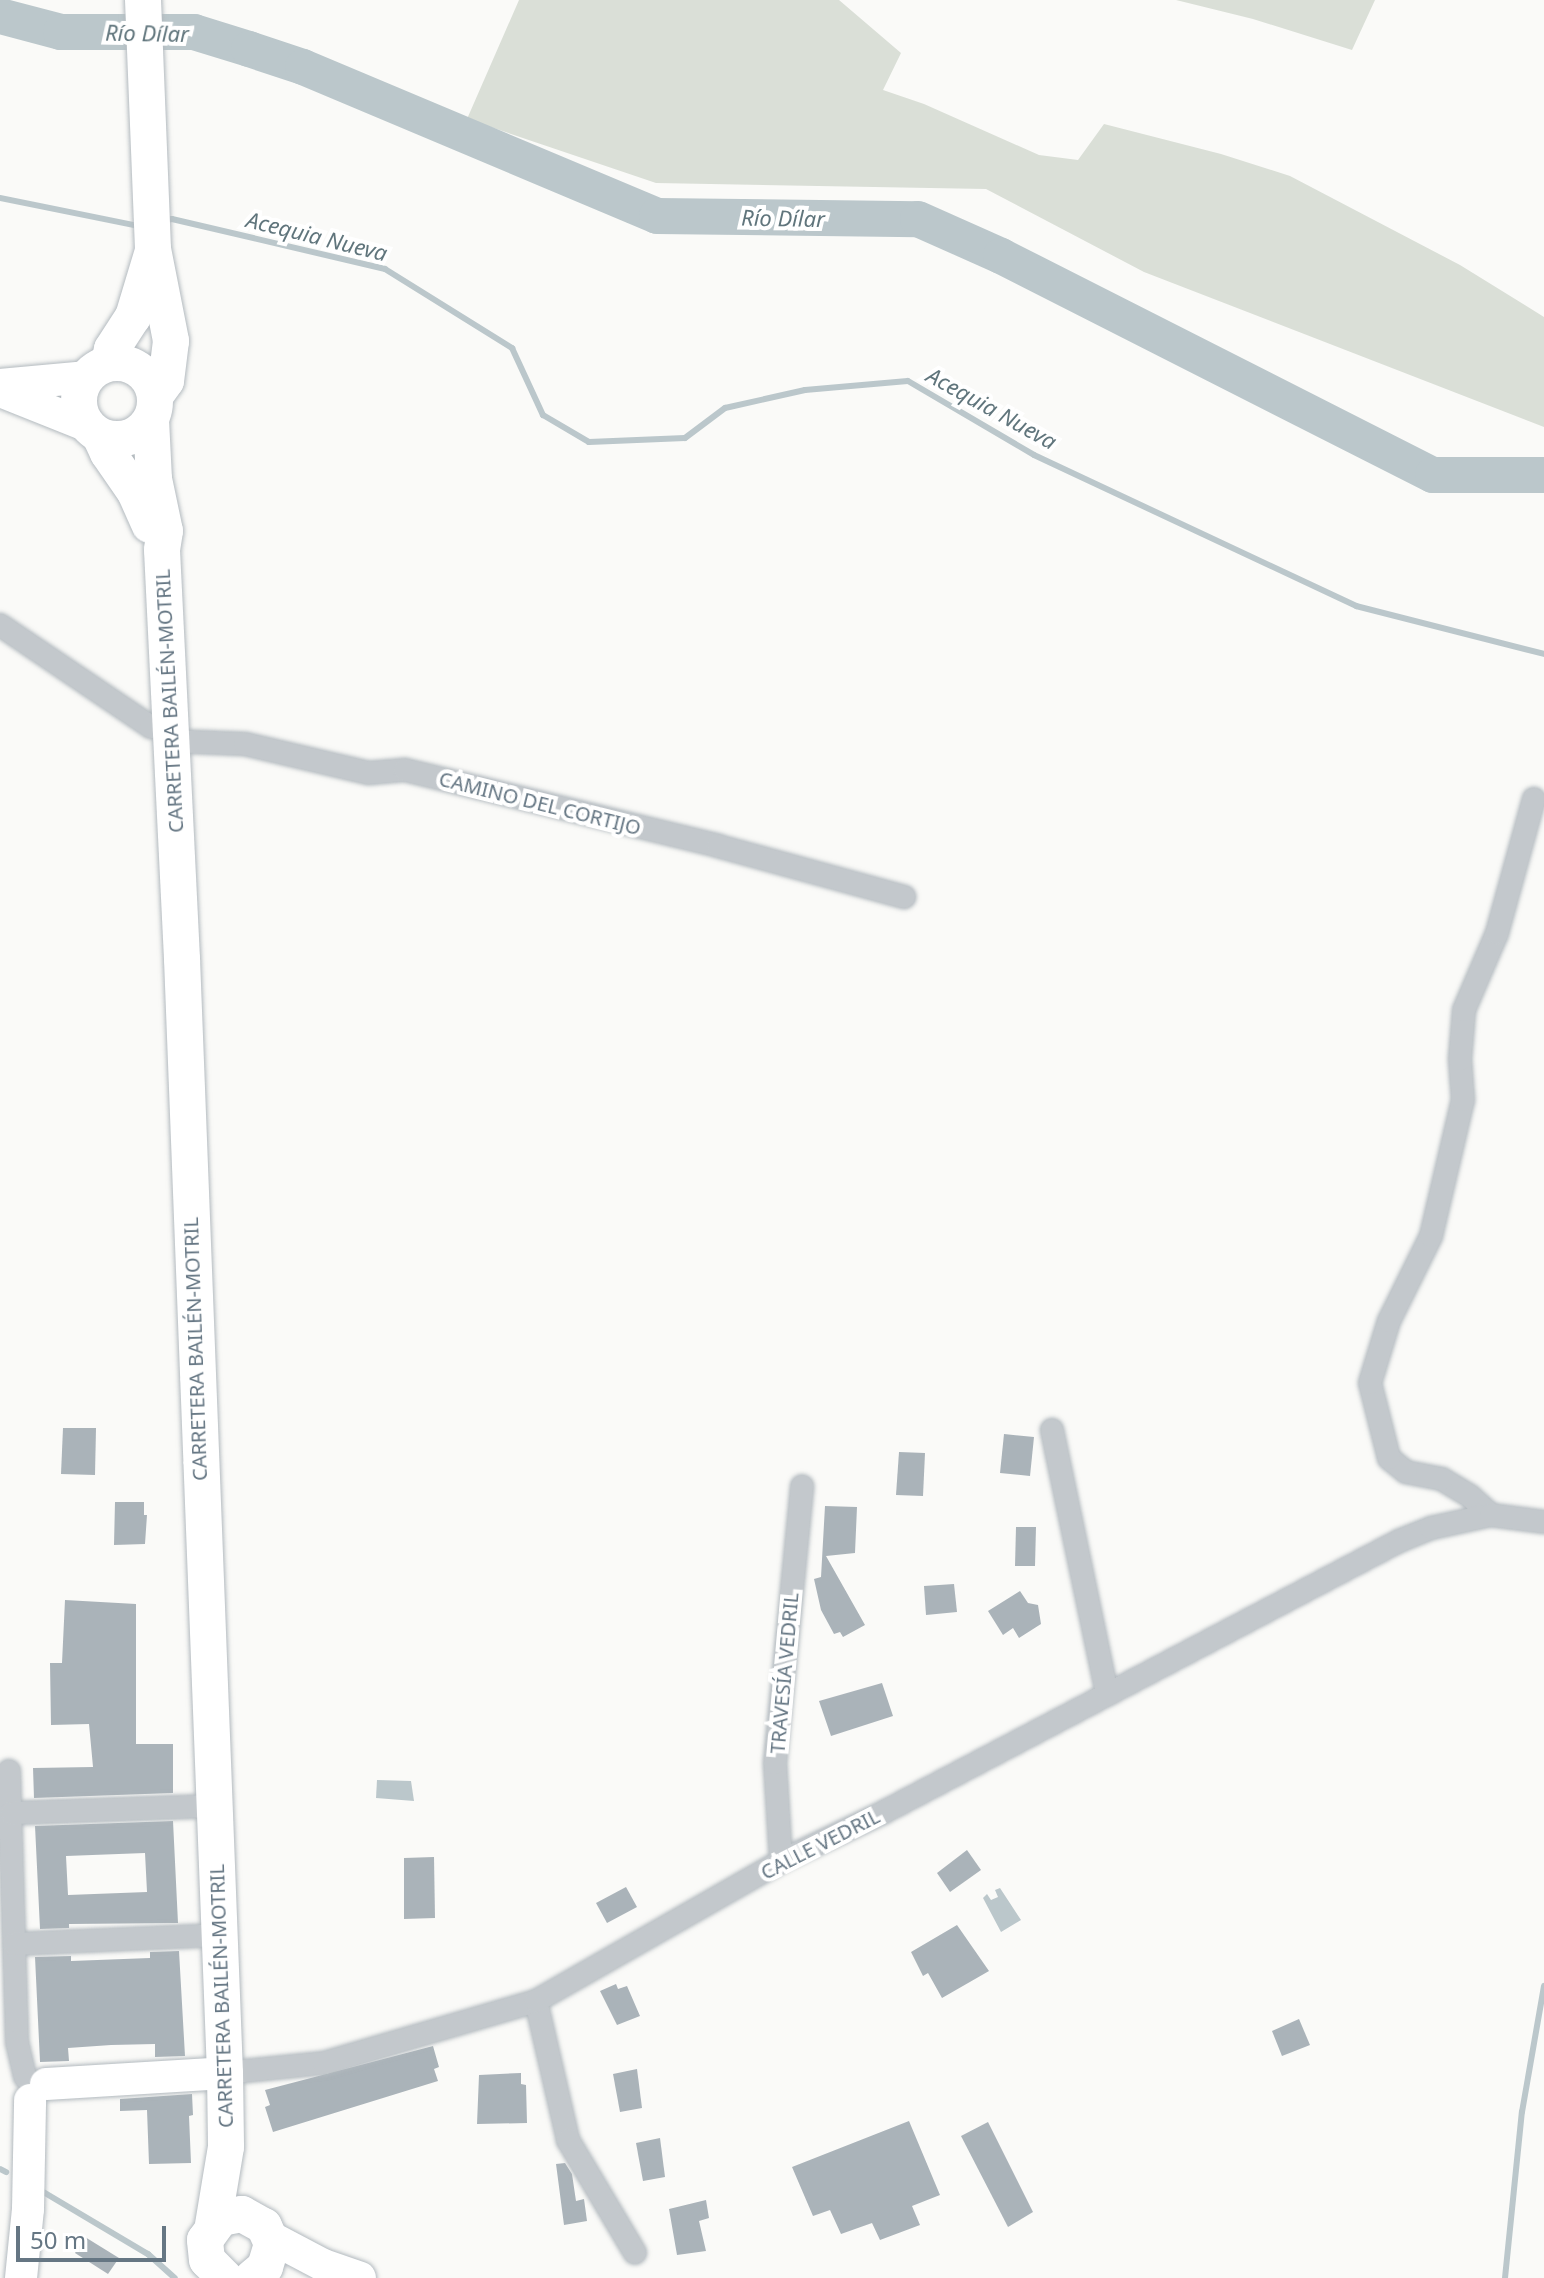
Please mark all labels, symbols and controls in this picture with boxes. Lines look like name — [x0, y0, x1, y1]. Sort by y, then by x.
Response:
water label: Río Dílar — [105, 19, 189, 47]
water label: Río Dílar — [741, 204, 825, 232]
water label: Acequia Nueva — [244, 206, 390, 266]
water label: Acequia Nueva — [923, 361, 1061, 455]
street label: CARRETERA BAILÉN-MOTRIL — [150, 569, 188, 833]
street label: CAMINO DEL CORTIJO — [437, 766, 643, 840]
street label: CARRETERA BAILÉN-MOTRIL — [178, 1217, 212, 1481]
street label: TRAVESÍA VEDRIL — [765, 1591, 803, 1755]
street label: CALLE VEDRIL — [757, 1804, 883, 1884]
street label: CARRETERA BAILÉN-MOTRIL — [204, 1864, 238, 2128]
scale bar — [20, 2210, 170, 2260]
text: 50 m — [30, 2223, 86, 2256]

